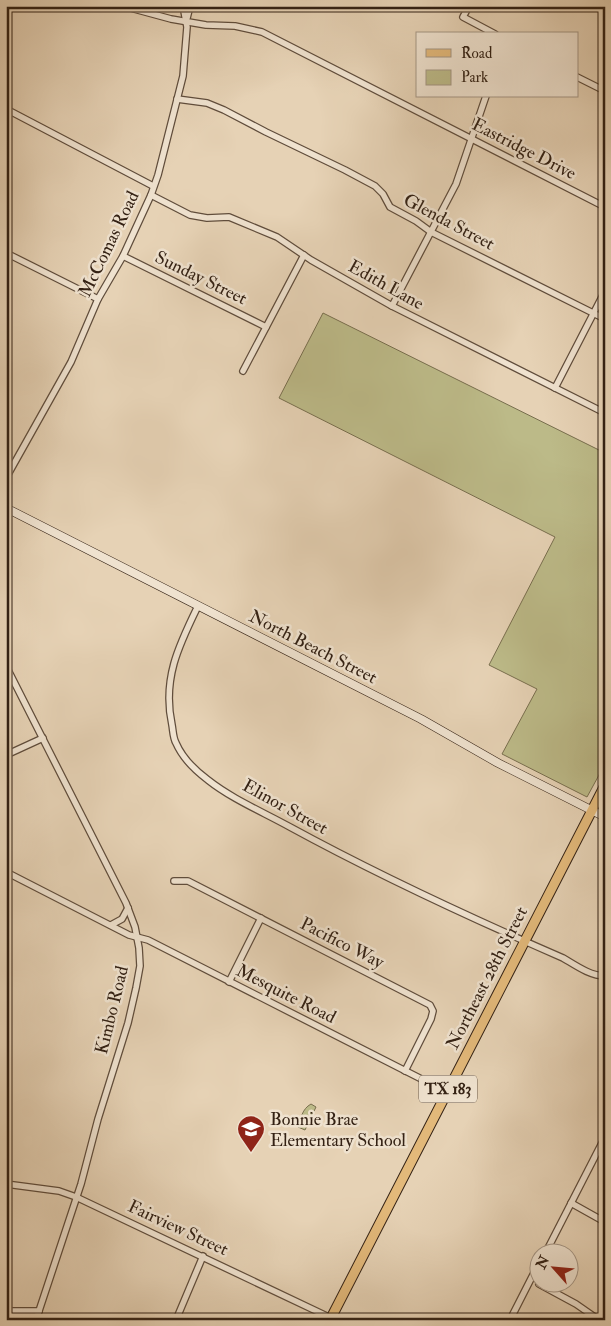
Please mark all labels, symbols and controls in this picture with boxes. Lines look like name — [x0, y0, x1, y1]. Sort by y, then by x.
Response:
legend — [416, 32, 578, 98]
text: Road — [461, 44, 493, 63]
text: Park — [461, 68, 488, 87]
street label: Eastridge Drive — [468, 113, 580, 185]
street label: McComas Road — [73, 187, 145, 301]
street label: Glenda Street — [400, 188, 499, 256]
street label: Sunday Street — [151, 246, 251, 310]
street label: Edith Lane — [344, 255, 428, 315]
street label: North Beach Street — [245, 605, 381, 689]
street label: Elinor Street — [238, 774, 332, 840]
street label: Northeast 28th Street — [441, 903, 533, 1053]
street label: Pacifico Way — [296, 912, 389, 974]
street label: Mesquite Road — [232, 959, 340, 1029]
street label: Kimbo Road — [90, 963, 134, 1057]
road number: TX 183 — [419, 1076, 477, 1102]
place label: Bonnie Brae Elementary School — [270, 1108, 406, 1152]
school or university icon: Bonnie Brae Elementary School — [236, 1114, 266, 1153]
street label: Fairview Street — [124, 1195, 232, 1261]
north arrow — [528, 1244, 578, 1294]
text: N — [532, 1252, 553, 1273]

